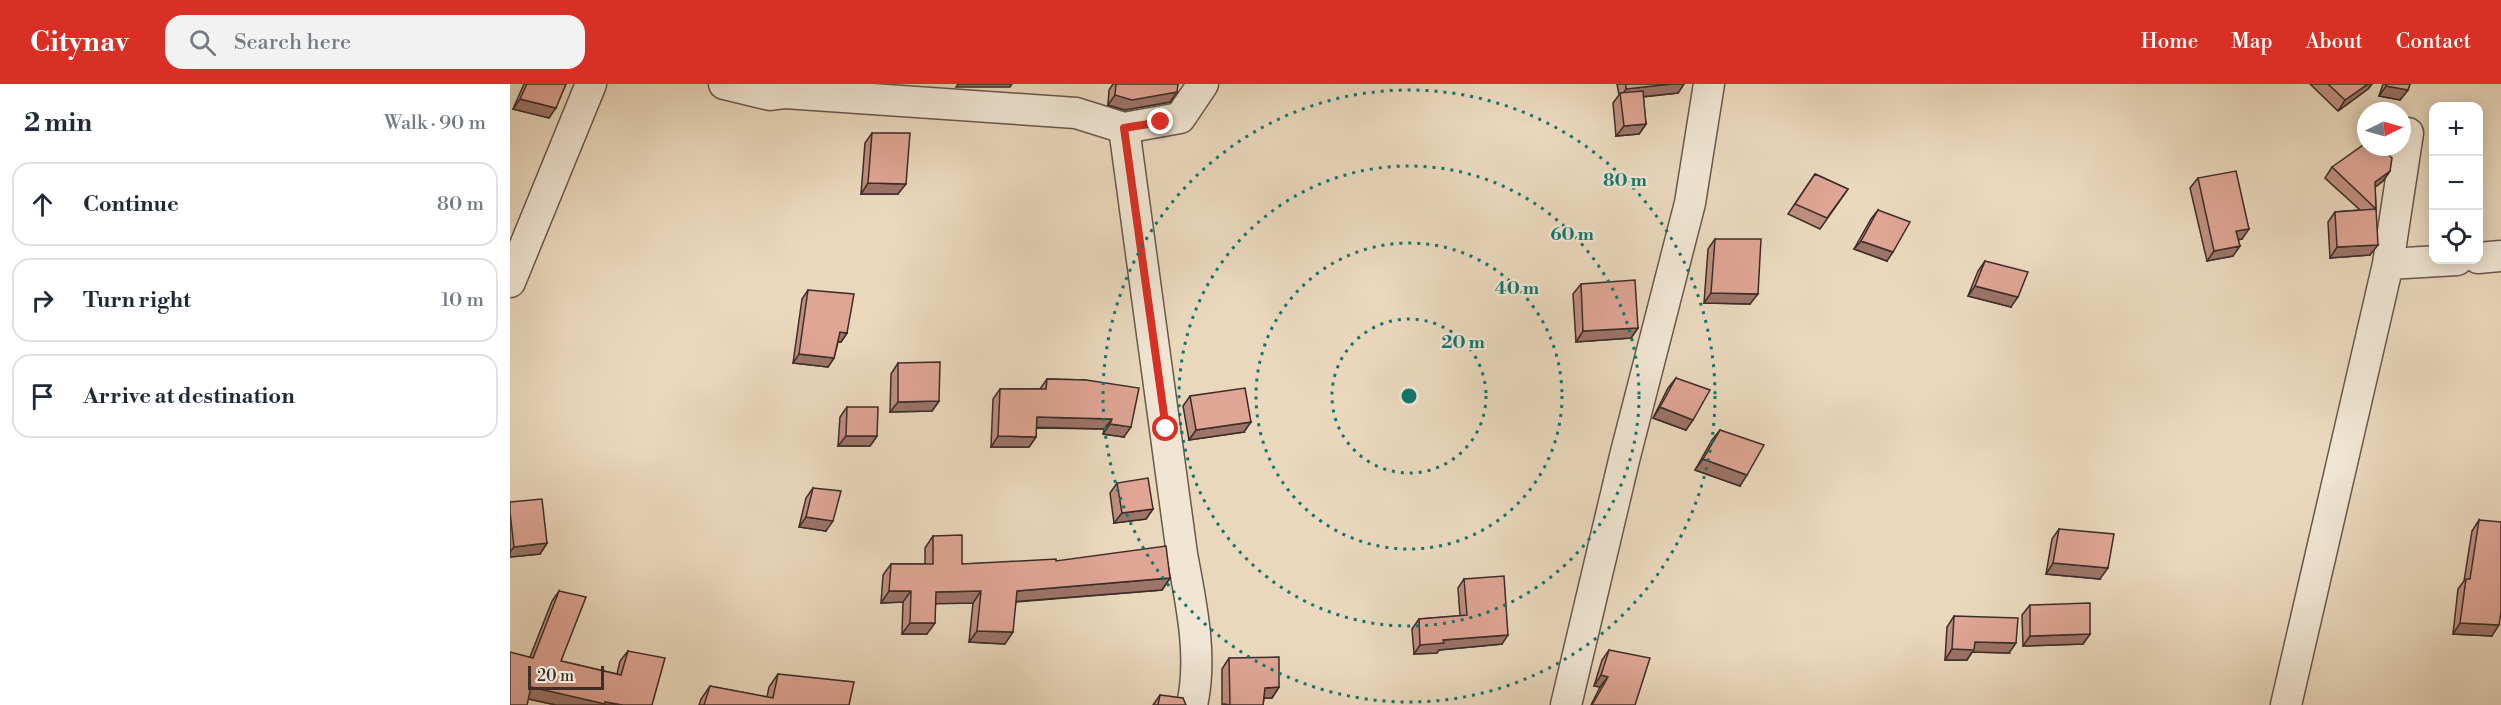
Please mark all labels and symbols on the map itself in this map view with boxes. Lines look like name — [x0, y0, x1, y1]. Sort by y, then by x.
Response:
north arrow — [2357, 102, 2411, 156]
route end — [1147, 108, 1173, 134]
text: 80 m — [1603, 169, 1648, 192]
text: 60 m — [1550, 223, 1594, 246]
text: 40 m — [1495, 277, 1540, 300]
text: 20 m — [1441, 331, 1485, 354]
centre of rings — [1399, 386, 1419, 406]
route start — [1152, 415, 1178, 441]
scale bar — [528, 663, 604, 690]

